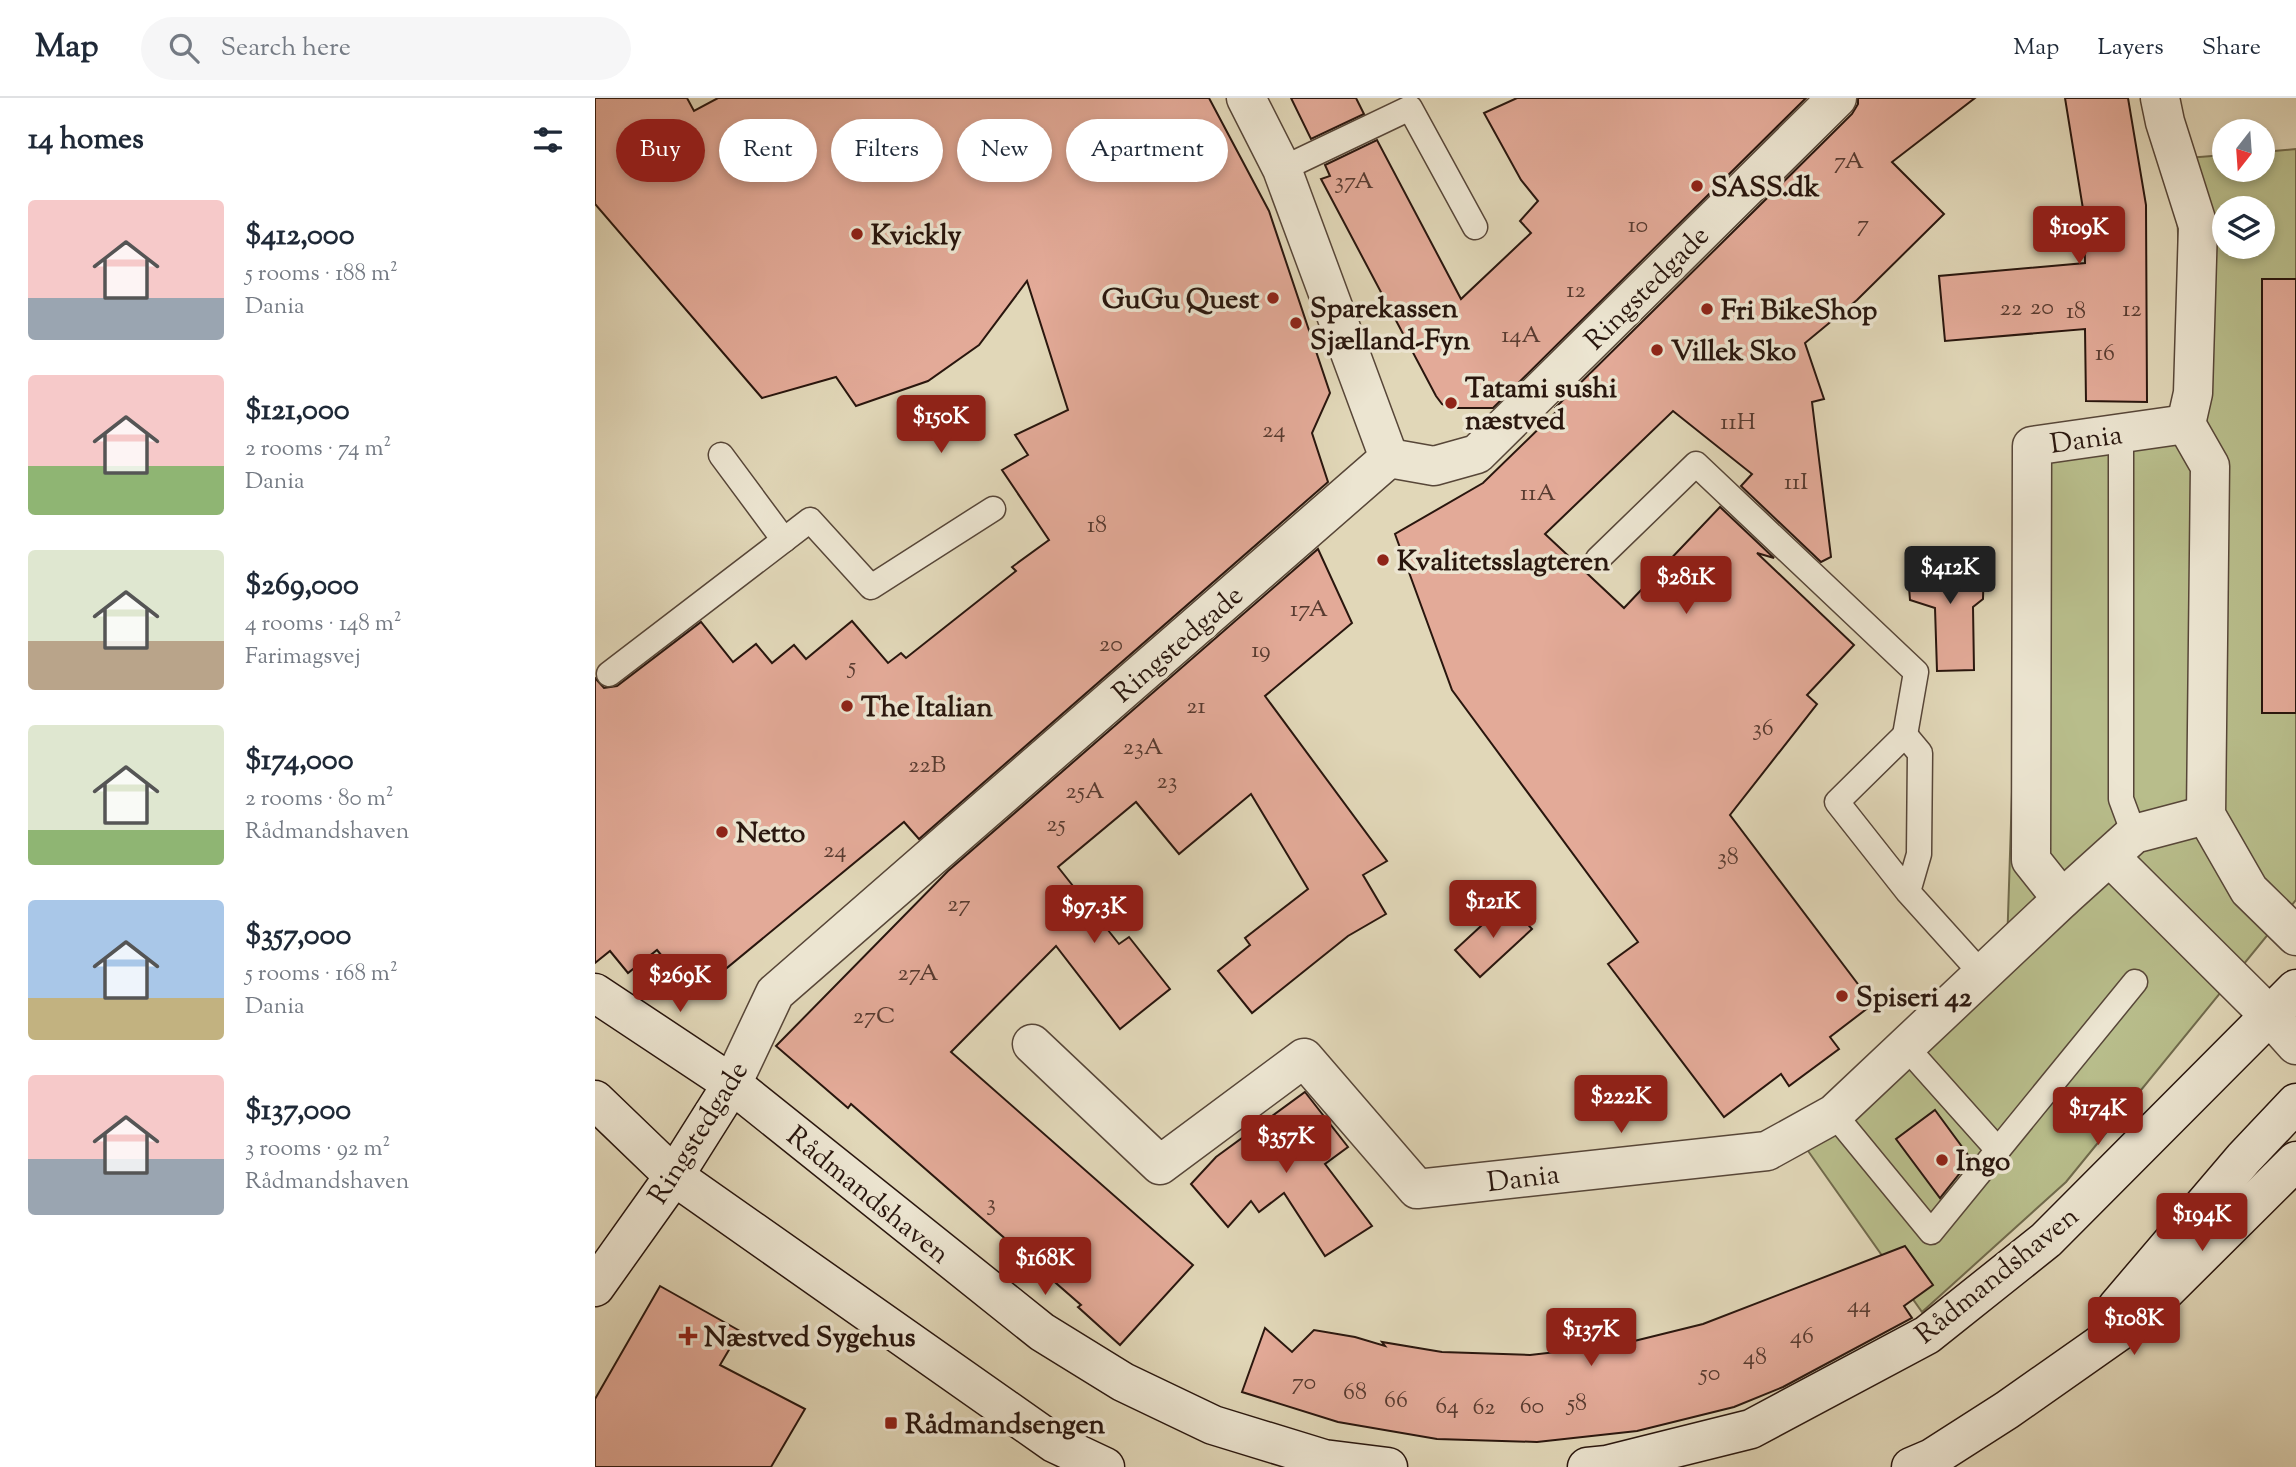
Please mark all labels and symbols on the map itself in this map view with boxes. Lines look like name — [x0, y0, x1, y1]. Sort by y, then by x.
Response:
north arrow — [2212, 119, 2275, 182]
house number: 7A — [1834, 145, 1864, 179]
house number: 37A — [1334, 165, 1374, 199]
place label: SASS.dk — [1711, 169, 1820, 209]
marker: SASS.dk — [1689, 178, 1705, 194]
pin: $109K — [2030, 206, 2128, 266]
house number: 7 — [1857, 208, 1869, 242]
house number: 10 — [1628, 209, 1648, 243]
place label: Kvickly — [871, 217, 962, 257]
street label: Ringstedgade — [1577, 218, 1720, 361]
marker: Kvickly — [849, 226, 865, 242]
house number: 12 — [1566, 274, 1586, 308]
place label: GuGu Quest — [1102, 281, 1259, 321]
marker: GuGu Quest — [1265, 290, 1281, 306]
place label: Sparekassen Sjælland-Fyn — [1310, 290, 1471, 362]
house number: 20 — [2030, 291, 2054, 325]
place label: Fri BikeShop — [1721, 292, 1877, 332]
house number: 22 — [2000, 292, 2022, 326]
house number: 12 — [2122, 293, 2142, 327]
house number: 18 — [2066, 295, 2086, 329]
marker: Fri BikeShop — [1699, 301, 1715, 317]
marker: Sparekassen Sjælland-Fyn — [1288, 315, 1304, 331]
house number: 14A — [1501, 319, 1541, 353]
place label: Villek Sko — [1671, 333, 1796, 373]
house number: 16 — [2095, 337, 2115, 371]
marker: Villek Sko — [1649, 342, 1665, 358]
place label: Tatami sushi næstved — [1465, 370, 1617, 442]
marker: Tatami sushi næstved — [1443, 395, 1459, 411]
pin: $150K — [892, 396, 990, 455]
house number: 11H — [1720, 406, 1756, 440]
house number: 24 — [1262, 414, 1286, 448]
street label: Dania — [2048, 416, 2125, 466]
house number: 11I — [1784, 466, 1808, 500]
house number: 11A — [1520, 477, 1556, 511]
house number: 18 — [1087, 509, 1107, 543]
place label: Kvalitetsslagteren — [1397, 543, 1610, 583]
pin: $412K — [1901, 546, 1999, 606]
marker: Kvalitetsslagteren — [1375, 552, 1391, 568]
pin: $281K — [1637, 556, 1735, 616]
street label: Ringstedgade — [1105, 577, 1253, 713]
house number: 17A — [1290, 593, 1329, 627]
house number: 20 — [1099, 628, 1123, 662]
house number: 19 — [1251, 634, 1271, 668]
house number: 5 — [846, 650, 856, 684]
place label: The Italian — [861, 689, 993, 729]
house number: 21 — [1186, 690, 1206, 724]
marker: The Italian — [839, 698, 855, 714]
house number: 36 — [1752, 712, 1774, 746]
house number: 23A — [1123, 731, 1164, 765]
house number: 22B — [908, 749, 946, 783]
house number: 23 — [1157, 765, 1177, 799]
house number: 25A — [1066, 775, 1105, 809]
house number: 25 — [1046, 808, 1066, 842]
place label: Netto — [736, 815, 805, 855]
marker: Netto — [714, 824, 730, 840]
house number: 24 — [823, 834, 847, 868]
house number: 38 — [1717, 841, 1739, 875]
pin: $121K — [1444, 880, 1542, 940]
pin: $97.3K — [1037, 886, 1151, 945]
house number: 27 — [947, 888, 971, 922]
pin: $269K — [631, 954, 729, 1014]
house number: 27A — [897, 957, 939, 991]
place label: Spiseri 42 — [1856, 979, 1973, 1019]
marker: Spiseri 42 — [1834, 988, 1850, 1004]
house number: 27C — [853, 1000, 895, 1034]
street label: Ringstedgade — [640, 1054, 759, 1213]
pin: $222K — [1572, 1076, 1670, 1135]
pin: $174K — [2049, 1088, 2147, 1147]
pin: $357K — [1237, 1116, 1335, 1175]
street label: Rådmandshaven — [777, 1118, 957, 1275]
place label: Ingo — [1956, 1143, 2010, 1183]
marker: Ingo — [1934, 1152, 1950, 1168]
street label: Dania — [1485, 1156, 1562, 1204]
house number: 3 — [986, 1187, 996, 1221]
pin: $194K — [2153, 1194, 2251, 1253]
street label: Rådmandshaven — [1908, 1198, 2088, 1355]
pin: $168K — [996, 1238, 1094, 1297]
house number: 44 — [1847, 1289, 1871, 1323]
pin: $108K — [2085, 1298, 2183, 1357]
pin: $137K — [1542, 1308, 1640, 1368]
place label: Næstved Sygehus — [704, 1319, 916, 1359]
house number: 46 — [1790, 1320, 1814, 1354]
marker: Næstved Sygehus — [678, 1326, 698, 1346]
house number: 48 — [1743, 1341, 1767, 1375]
house number: 50 — [1698, 1357, 1720, 1391]
house number: 70 — [1292, 1366, 1316, 1400]
house number: 68 — [1343, 1376, 1367, 1410]
house number: 66 — [1384, 1384, 1408, 1418]
house number: 58 — [1565, 1387, 1587, 1421]
house number: 64 — [1435, 1390, 1459, 1424]
house number: 60 — [1520, 1390, 1544, 1424]
house number: 62 — [1473, 1391, 1495, 1425]
place label: Rådmandsengen — [905, 1406, 1105, 1446]
marker: Rådmandsengen — [883, 1415, 899, 1431]

